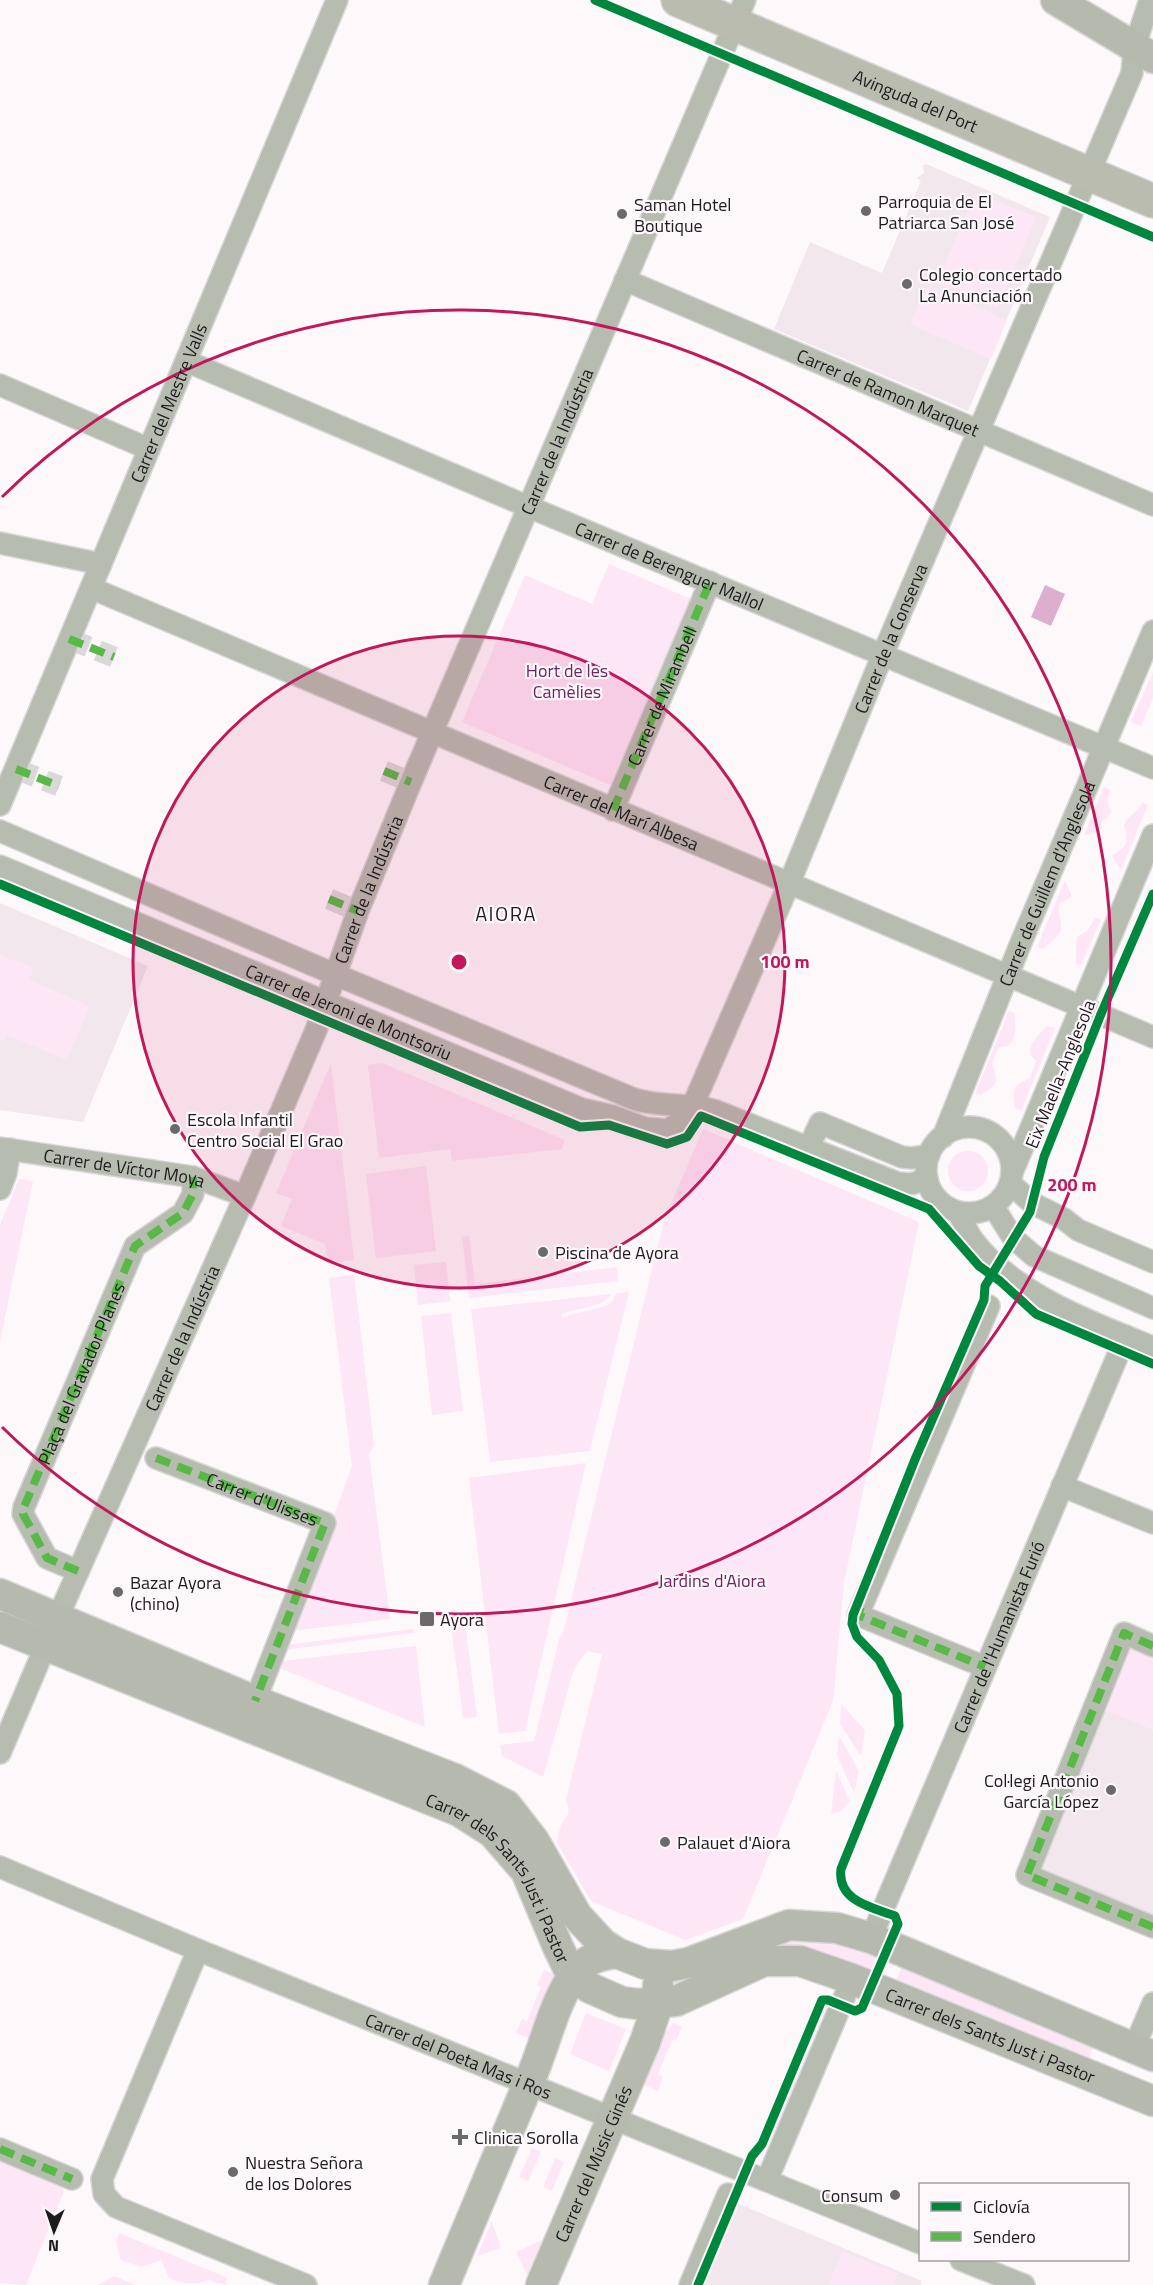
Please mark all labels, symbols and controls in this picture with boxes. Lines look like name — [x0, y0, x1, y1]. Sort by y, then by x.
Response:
street label: Avinguda del Port — [849, 62, 983, 139]
place label: Parroquia de El Patriarca San José — [878, 188, 1014, 236]
place label: Saman Hotel Boutique — [634, 191, 732, 239]
marker: Parroquia de El Patriarca San José — [859, 204, 873, 218]
marker: Saman Hotel Boutique — [615, 207, 629, 221]
place label: Colegio concertado La Anunciación — [919, 261, 1062, 309]
marker: Colegio concertado La Anunciación — [900, 277, 914, 291]
street label: Carrer del Mestre Valls — [123, 319, 214, 487]
street label: Carrer de Ramon Marquet — [793, 341, 984, 443]
street label: Carrer de la Indústria — [513, 364, 600, 519]
street label: Carrer de Berenguer Mallol — [571, 514, 768, 617]
street label: Carrer de la Conserva — [847, 559, 934, 717]
street label: Carrer de Mirambell — [620, 622, 703, 770]
park label: Hort de les Camèlies — [526, 657, 608, 705]
street label: Carrer del Marí Albesa — [540, 767, 703, 857]
street label: Carrer de Guillem d'Anglesola — [991, 776, 1102, 990]
street label: Carrer de la Indústria — [327, 811, 409, 967]
district label: AIORA — [475, 898, 537, 929]
text: 100 m — [760, 948, 810, 975]
centre of rings — [449, 952, 469, 972]
street label: Carrer de Jeroni de Montsoriu — [242, 957, 456, 1067]
street label: Eix Maella-Anglesola — [1018, 996, 1102, 1152]
place label: Escola Infantil Centro Social El Grao — [187, 1106, 343, 1154]
marker: Escola Infantil Centro Social El Grao — [168, 1122, 182, 1136]
street label: Carrer de Víctor Moya — [42, 1141, 209, 1194]
text: 200 m — [1047, 1171, 1097, 1198]
place label: Piscina de Ayora — [555, 1239, 679, 1266]
marker: Piscina de Ayora — [536, 1245, 550, 1259]
street label: Carrer de la Indústria — [138, 1261, 226, 1415]
street label: Plaça del Gravador Planes — [30, 1278, 132, 1469]
street label: Carrer d'Ulisses — [203, 1465, 322, 1533]
street label: Carrer de l'Humanista Furió — [946, 1537, 1051, 1737]
park label: Jardins d'Aiora — [658, 1567, 766, 1594]
place label: Bazar Ayora (chino) — [130, 1569, 221, 1617]
marker: Bazar Ayora (chino) — [111, 1585, 125, 1599]
place label: Ayora — [440, 1606, 484, 1633]
marker: Ayora — [418, 1610, 436, 1628]
place label: Col·legi Antonio García López — [984, 1767, 1099, 1815]
marker: Col·legi Antonio García López — [1104, 1783, 1118, 1797]
street label: Carrer dels Sants Just i Pastor — [422, 1786, 577, 1967]
place label: Palauet d'Aiora — [677, 1829, 791, 1856]
marker: Palauet d'Aiora — [658, 1835, 672, 1849]
street label: Carrer dels Sants Just i Pastor — [882, 1981, 1099, 2090]
street label: Carrer del Poeta Mas i Ros — [361, 2006, 556, 2106]
street label: Carrer del Músic Ginés — [547, 2081, 638, 2246]
place label: Clinica Sorolla — [474, 2124, 578, 2151]
marker: Clinica Sorolla — [451, 2128, 469, 2146]
place label: Nuestra Señora de los Dolores — [245, 2149, 363, 2197]
marker: Nuestra Señora de los Dolores — [226, 2165, 240, 2179]
place label: Consum — [821, 2182, 883, 2209]
legend — [919, 2183, 1129, 2261]
marker: Consum — [888, 2188, 902, 2202]
text: Ciclovía — [973, 2193, 1030, 2220]
north arrow — [24, 2201, 84, 2261]
text: Sendero — [973, 2223, 1036, 2250]
text: N — [48, 2234, 59, 2258]

